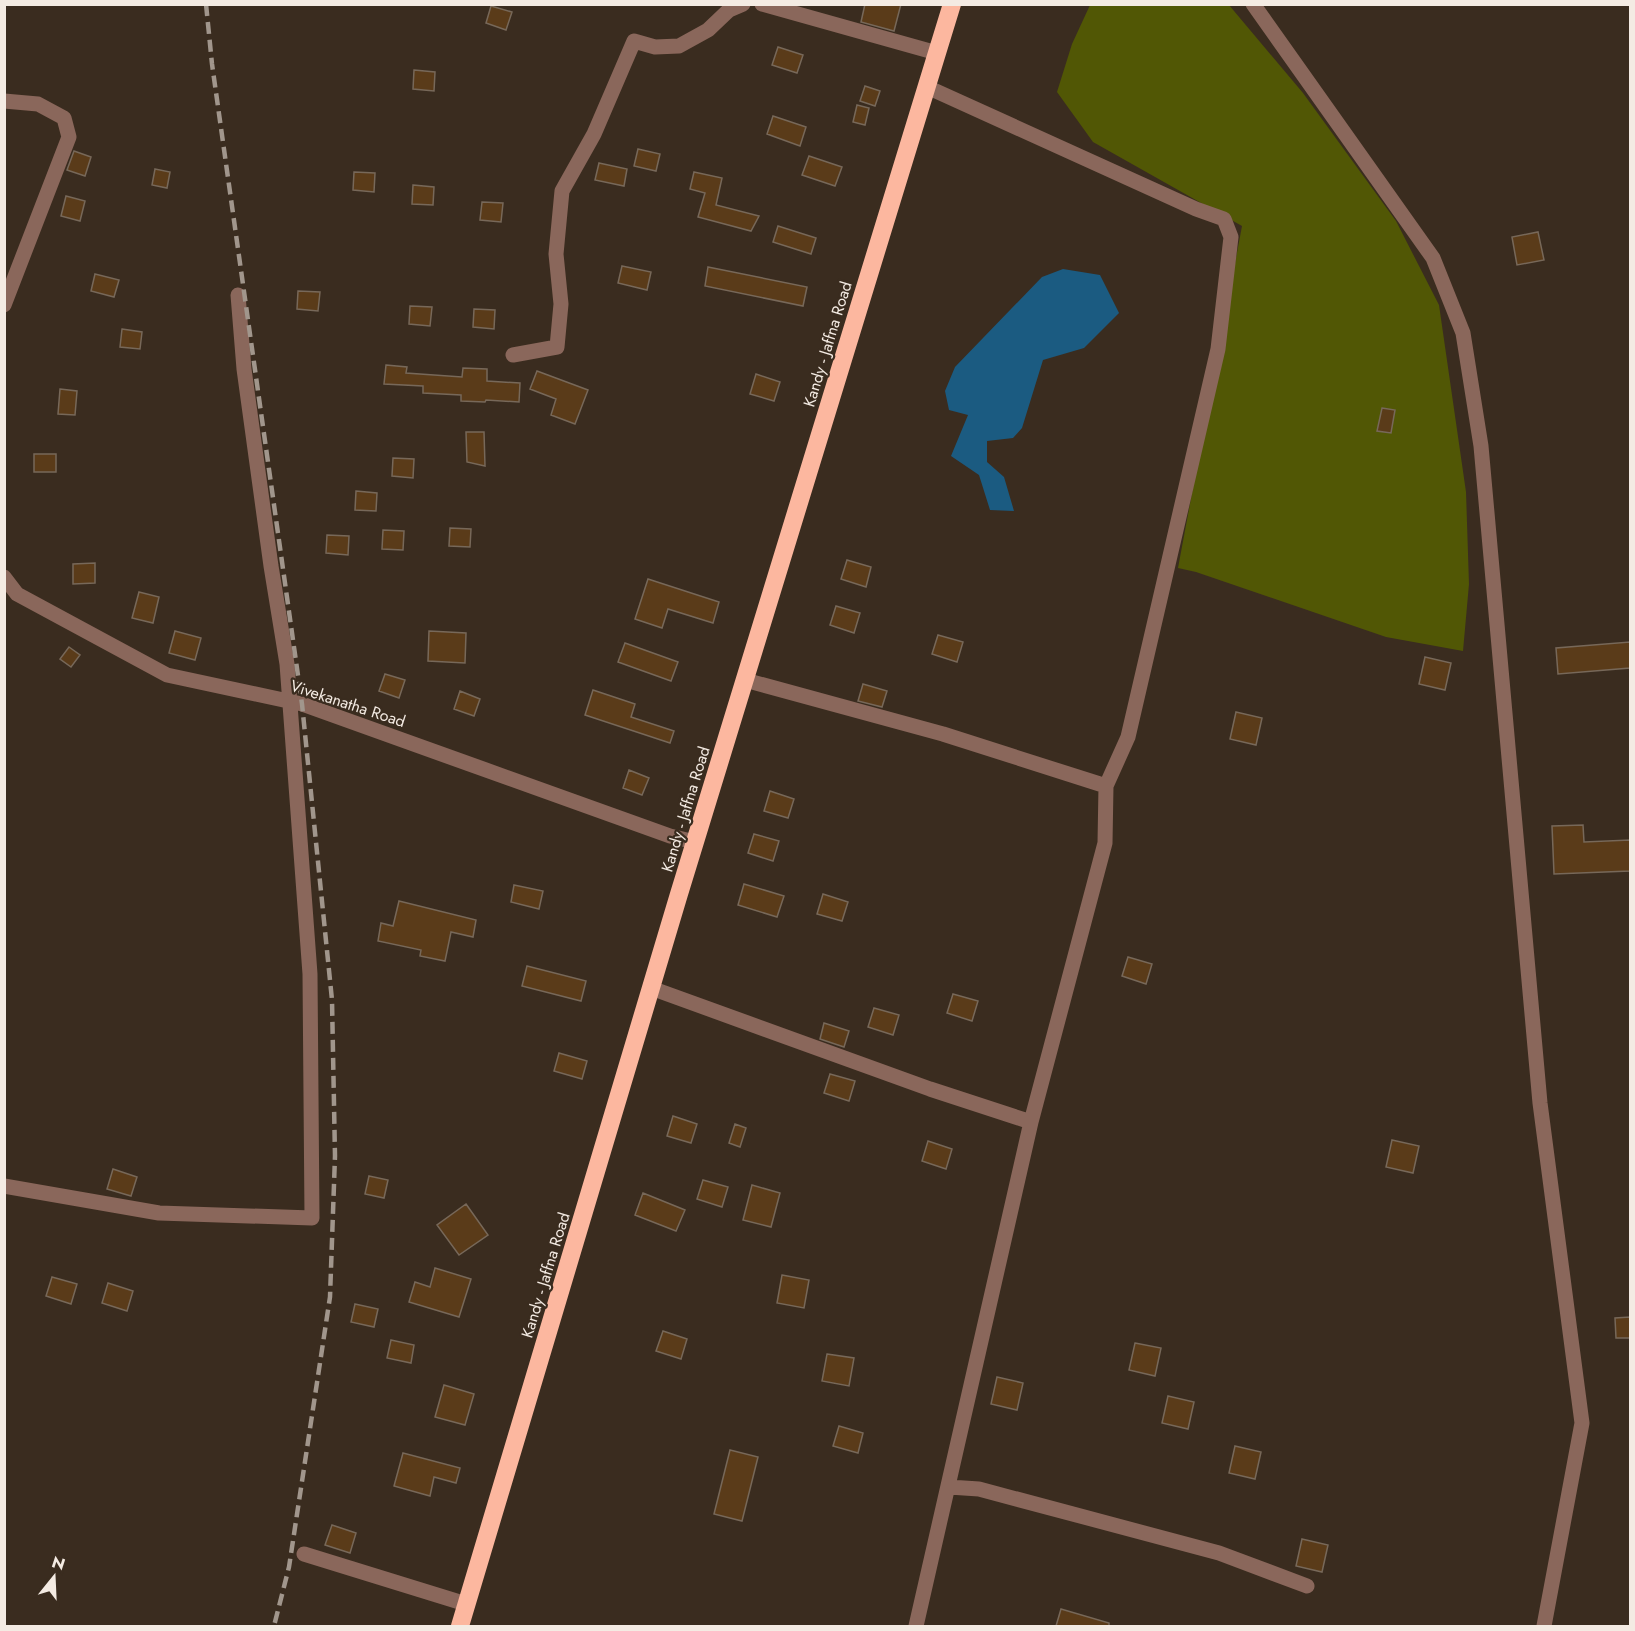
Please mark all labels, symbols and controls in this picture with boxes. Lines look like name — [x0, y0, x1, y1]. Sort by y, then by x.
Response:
street label: Kandy - Jaffna Road — [797, 278, 858, 410]
street label: Vivekanatha Road — [287, 674, 408, 733]
street label: Kandy - Jaffna Road — [655, 743, 716, 875]
street label: Kandy - Jaffna Road — [515, 1209, 576, 1341]
north arrow — [24, 1547, 84, 1607]
text: N — [49, 1550, 68, 1576]

